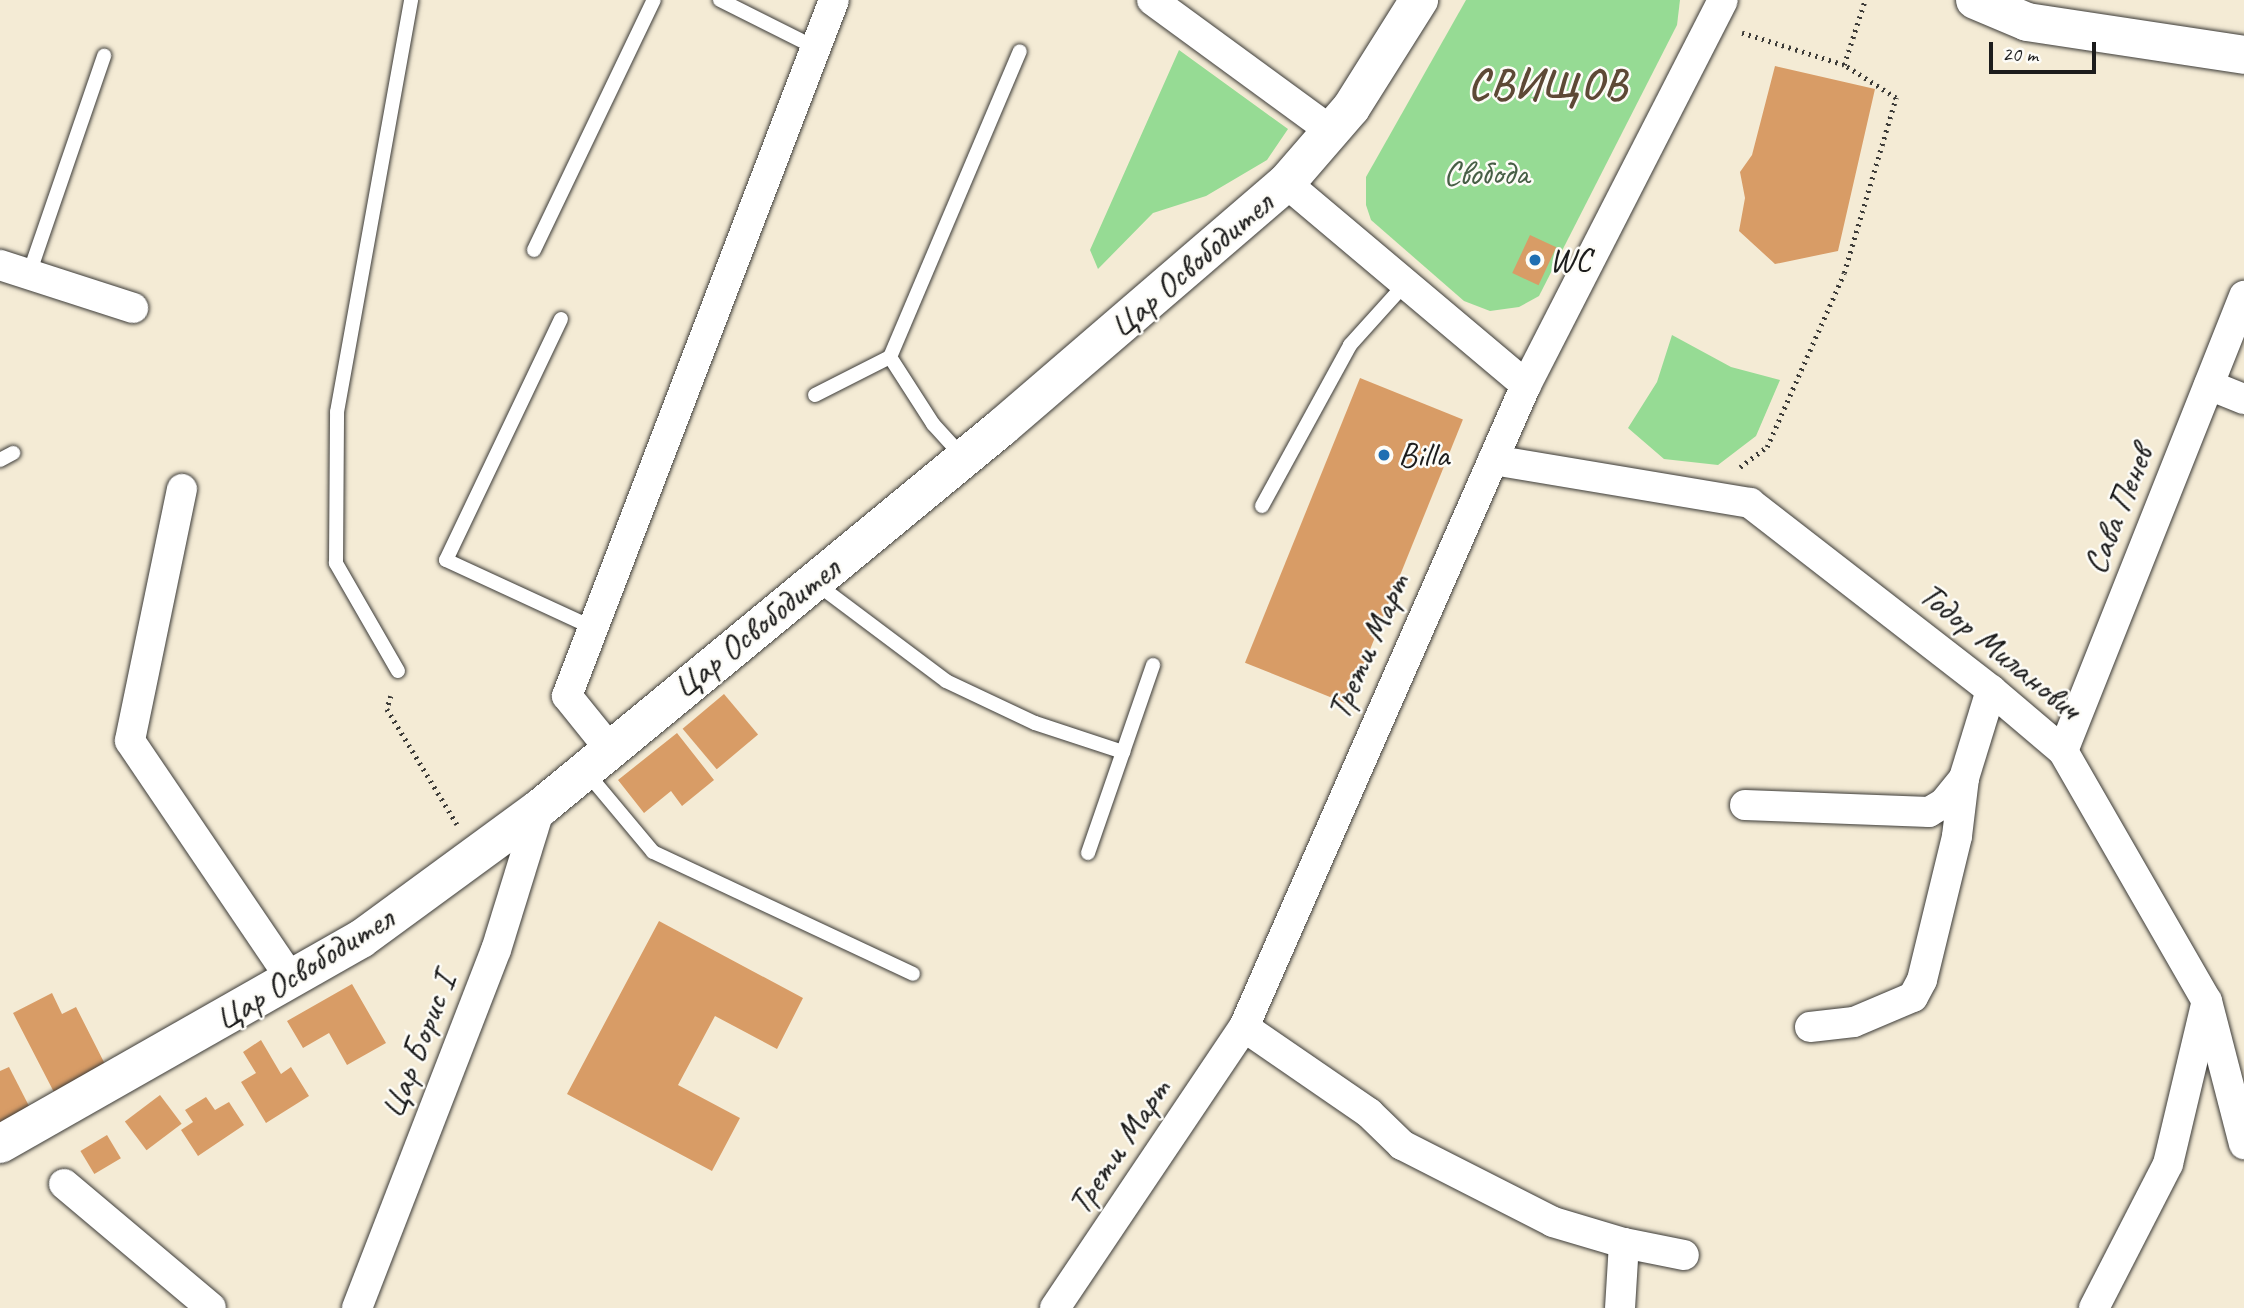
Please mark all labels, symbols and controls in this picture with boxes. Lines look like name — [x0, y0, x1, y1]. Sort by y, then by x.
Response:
scale bar — [1992, 28, 2099, 72]
text: 20 m — [2002, 41, 2038, 67]
district label: СВИЩОВ — [1466, 60, 1630, 110]
park label: Свобода — [1443, 152, 1529, 194]
street label: Цар Освободител — [1100, 182, 1282, 348]
place label: WC — [1549, 239, 1591, 281]
marker: WC — [1527, 252, 1543, 268]
place label: Billa — [1398, 434, 1449, 476]
street label: Сава Пенев — [2073, 440, 2163, 580]
marker: Billa — [1376, 447, 1392, 463]
street label: Цар Освободител — [664, 548, 848, 708]
street label: Трети Март — [1317, 566, 1419, 728]
street label: Тодор Миланович — [1910, 573, 2090, 729]
street label: Цар Освободител — [207, 897, 401, 1041]
street label: Цар Борис I — [371, 967, 465, 1125]
street label: Трети Март — [1057, 1070, 1181, 1224]

